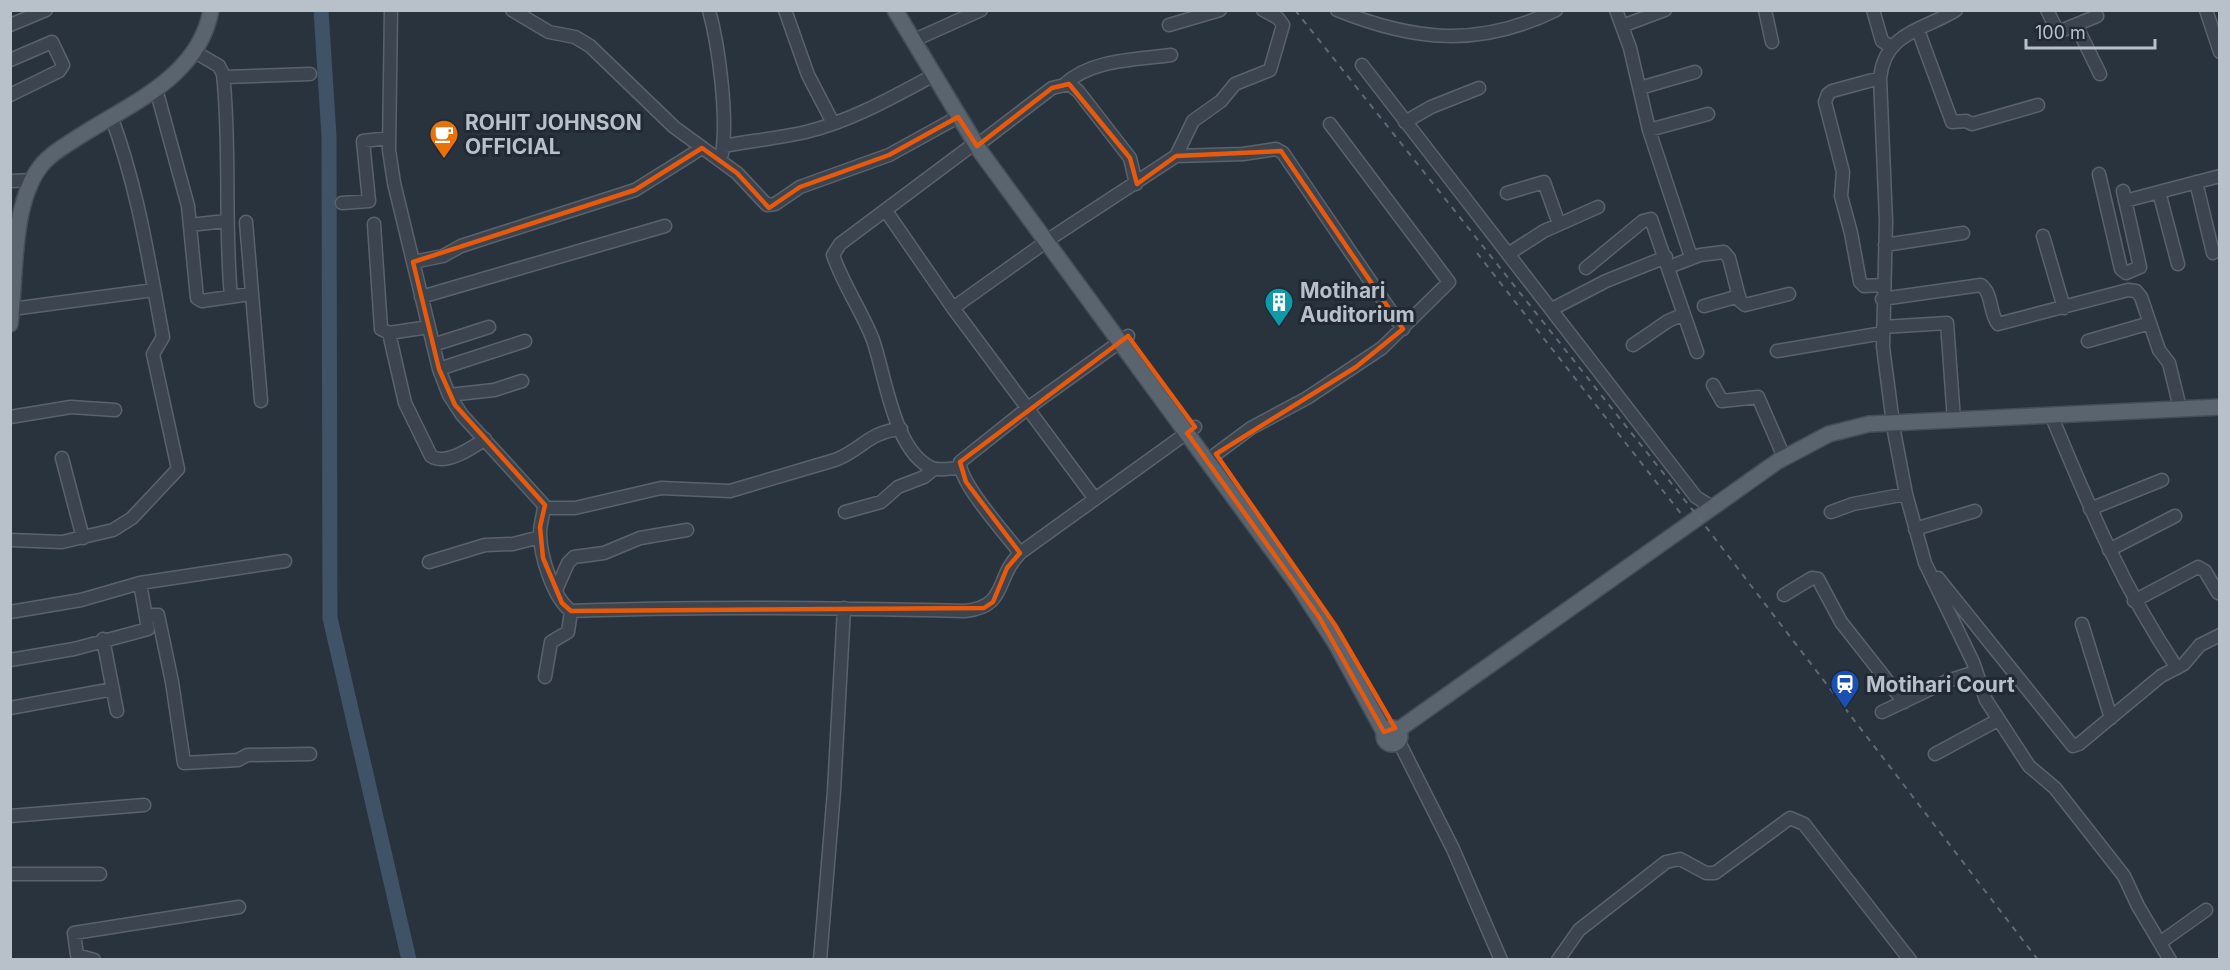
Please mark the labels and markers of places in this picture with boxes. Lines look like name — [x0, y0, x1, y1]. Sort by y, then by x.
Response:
place label: ROHIT JOHNSON OFFICIAL — [465, 110, 642, 159]
cafe icon: ROHIT JOHNSON OFFICIAL — [428, 118, 460, 160]
place label: Motihari Auditorium — [1300, 278, 1415, 327]
building icon: Motihari Auditorium — [1263, 286, 1295, 328]
station icon: Motihari Court — [1829, 668, 1861, 710]
place label: Motihari Court — [1866, 672, 2015, 697]

